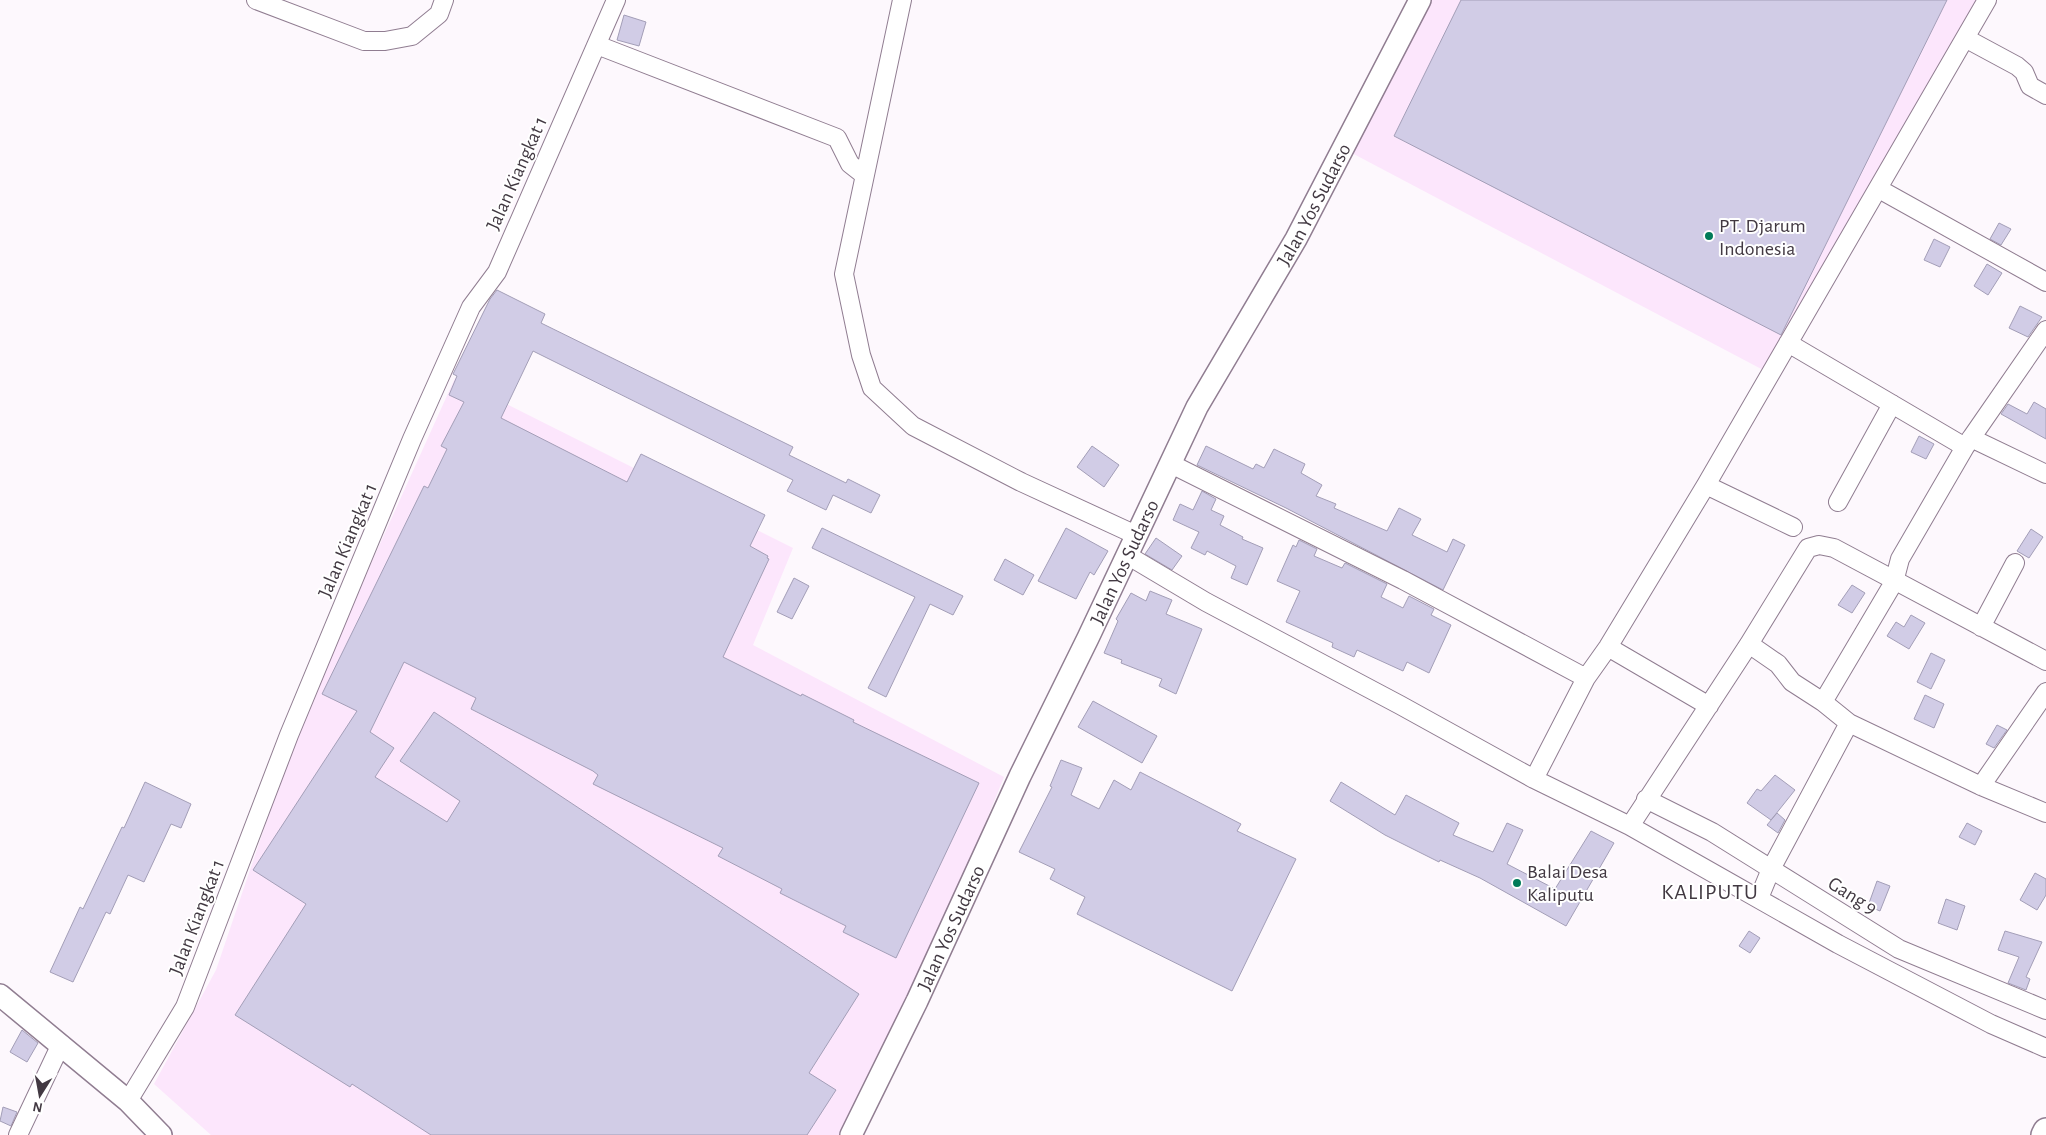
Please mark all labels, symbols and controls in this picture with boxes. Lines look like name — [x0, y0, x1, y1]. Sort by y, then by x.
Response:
street label: Jalan Kiangkat 1 — [483, 114, 551, 233]
street label: Jalan Yos Sudarso — [1274, 140, 1355, 269]
place label: PT. Djarum Indonesia — [1719, 216, 1806, 259]
marker: PT. Djarum Indonesia — [1703, 230, 1715, 242]
street label: Jalan Kiangkat 1 — [315, 480, 381, 600]
street label: Jalan Yos Sudarso — [1087, 497, 1163, 628]
street label: Jalan Kiangkat 1 — [166, 857, 228, 978]
street label: Jalan Yos Sudarso — [914, 862, 989, 994]
place label: Balai Desa Kaliputu — [1527, 862, 1608, 905]
street label: Gang 9 — [1824, 873, 1881, 919]
marker: Balai Desa Kaliputu — [1511, 877, 1523, 889]
district label: KALIPUTU — [1661, 881, 1759, 903]
north arrow — [15, 1070, 65, 1120]
text: N — [32, 1099, 44, 1115]

